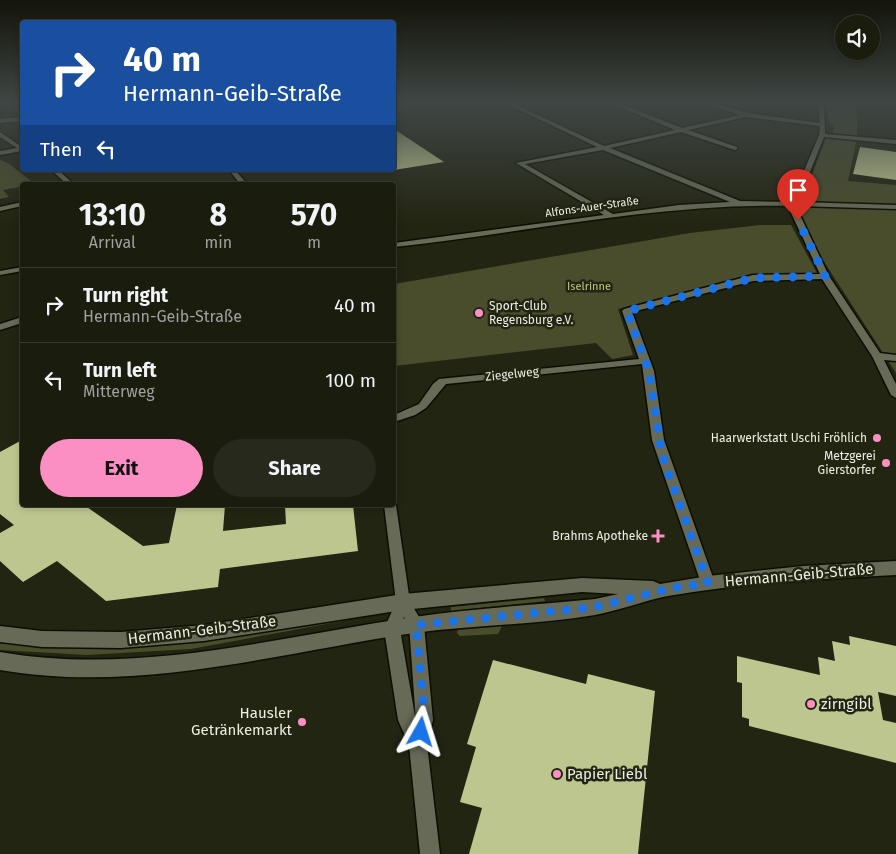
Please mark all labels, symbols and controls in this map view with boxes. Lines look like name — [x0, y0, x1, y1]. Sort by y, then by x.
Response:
map controls — [835, 15, 880, 60]
button: sound — [835, 15, 880, 60]
text: 40 m — [123, 38, 201, 80]
icon: right — [40, 40, 105, 105]
text: Hermann-Geib-Straße — [123, 80, 342, 107]
icon: left — [92, 135, 120, 163]
text: Then — [40, 138, 82, 161]
pin — [777, 169, 819, 220]
icon: arrive — [784, 176, 812, 204]
street label: Alfons-Auer-Straße — [544, 194, 640, 220]
text: 13:10 — [79, 197, 146, 233]
text: 8 — [210, 197, 227, 233]
text: 570 — [291, 197, 337, 233]
text: Arrival — [89, 233, 136, 252]
text: min — [205, 233, 232, 252]
text: m — [307, 233, 321, 252]
park label: Iselrinne — [567, 280, 611, 293]
text: Turn right — [83, 284, 168, 307]
icon: right — [40, 291, 68, 319]
text: 40 m — [334, 294, 376, 317]
place label: Sport-Club Regensburg e.V. — [489, 299, 574, 327]
text: Hermann-Geib-Straße — [83, 307, 242, 326]
marker: Sport-Club Regensburg e.V. — [473, 307, 485, 319]
text: Turn left — [83, 359, 157, 382]
street label: Ziegelweg — [485, 364, 540, 384]
icon: left — [40, 366, 68, 394]
text: 100 m — [325, 369, 376, 392]
text: Mitterweg — [83, 382, 155, 401]
place label: Haarwerkstatt Uschi Fröhlich — [711, 431, 867, 445]
marker: Haarwerkstatt Uschi Fröhlich — [871, 432, 883, 444]
button: Exit — [40, 439, 203, 497]
button: Share — [213, 439, 376, 497]
place label: Metzgerei Gierstorfer — [818, 449, 876, 477]
marker: Metzgerei Gierstorfer — [880, 457, 892, 469]
place label: Brahms Apotheke — [552, 529, 648, 543]
marker: Brahms Apotheke — [652, 530, 664, 542]
street label: Hermann-Geib-Straße — [724, 560, 874, 590]
street label: Hermann-Geib-Straße — [127, 612, 277, 648]
place label: zirngibl — [821, 695, 872, 713]
marker: zirngibl — [805, 698, 817, 710]
place label: Hausler Getränkemarkt — [191, 704, 293, 739]
position arrow — [394, 705, 446, 757]
marker: Hausler Getränkemarkt — [296, 716, 308, 728]
place label: Papier Liebl — [567, 765, 648, 783]
marker: Papier Liebl — [551, 768, 563, 780]

